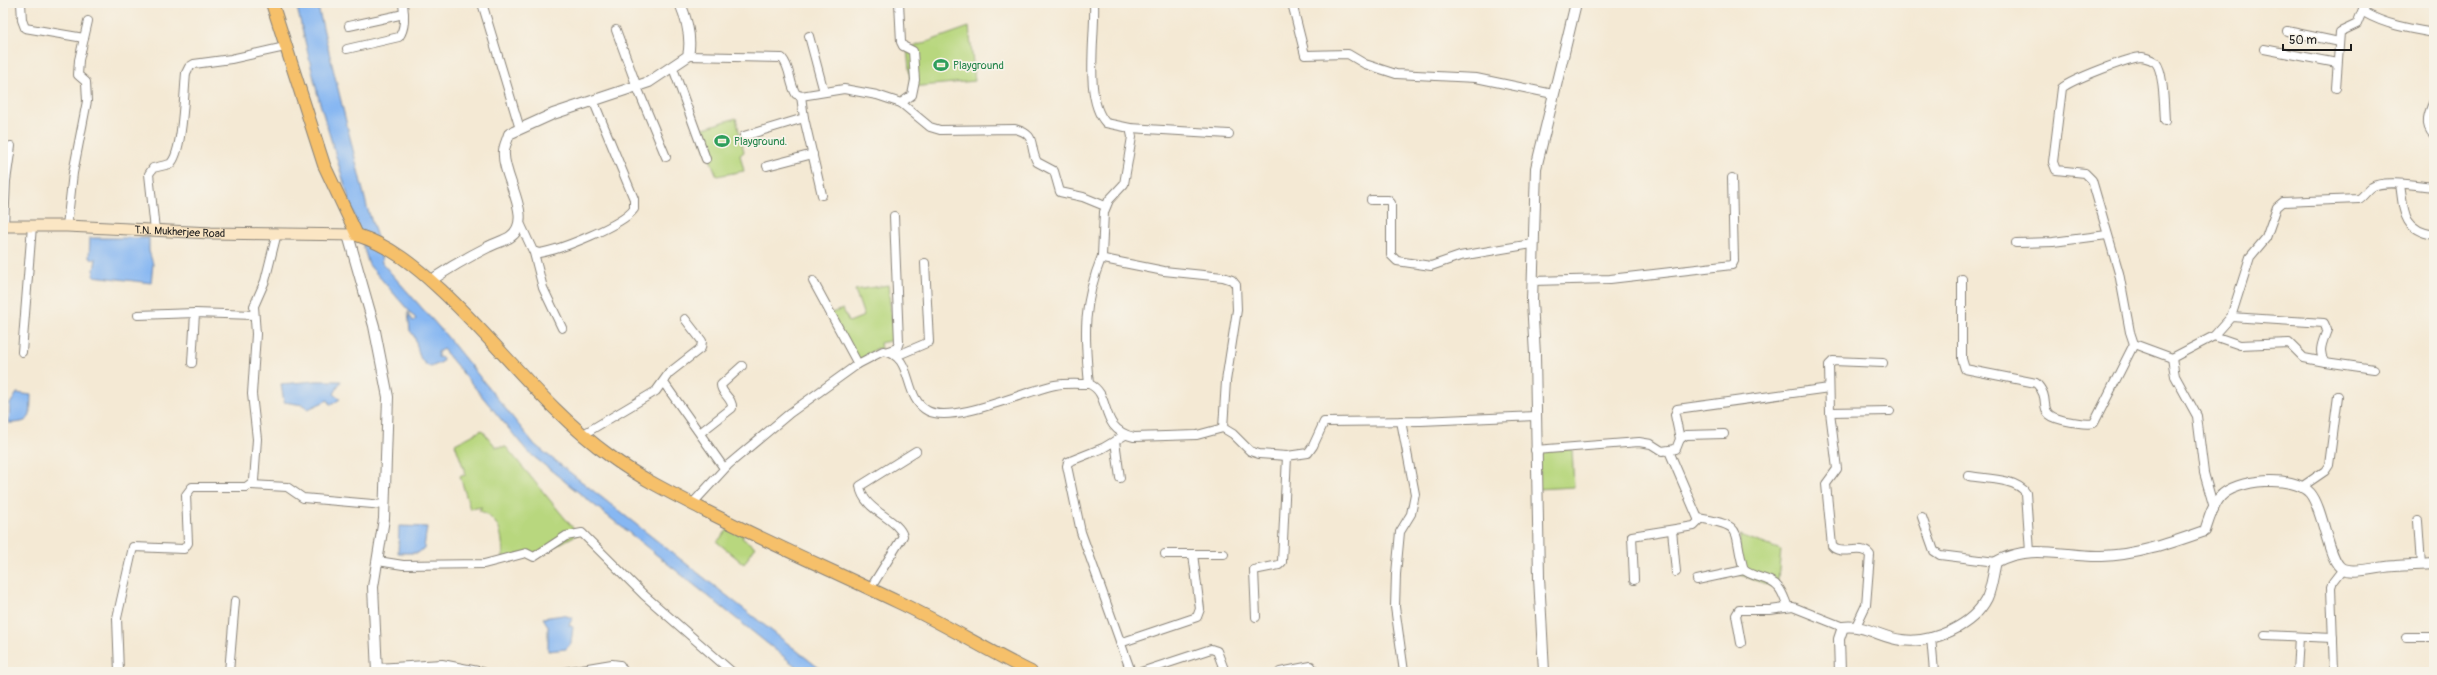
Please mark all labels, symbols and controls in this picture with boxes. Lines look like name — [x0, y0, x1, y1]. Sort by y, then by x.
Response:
scale bar — [2283, 26, 2351, 52]
text: 50 m — [2289, 33, 2317, 48]
sports icon: Playground — [932, 56, 950, 74]
place label: Playground — [953, 59, 1004, 72]
sports icon: Playground. — [713, 132, 731, 150]
place label: Playground. — [734, 135, 787, 148]
street label: T.N. Mukherjee Road — [134, 223, 225, 240]

